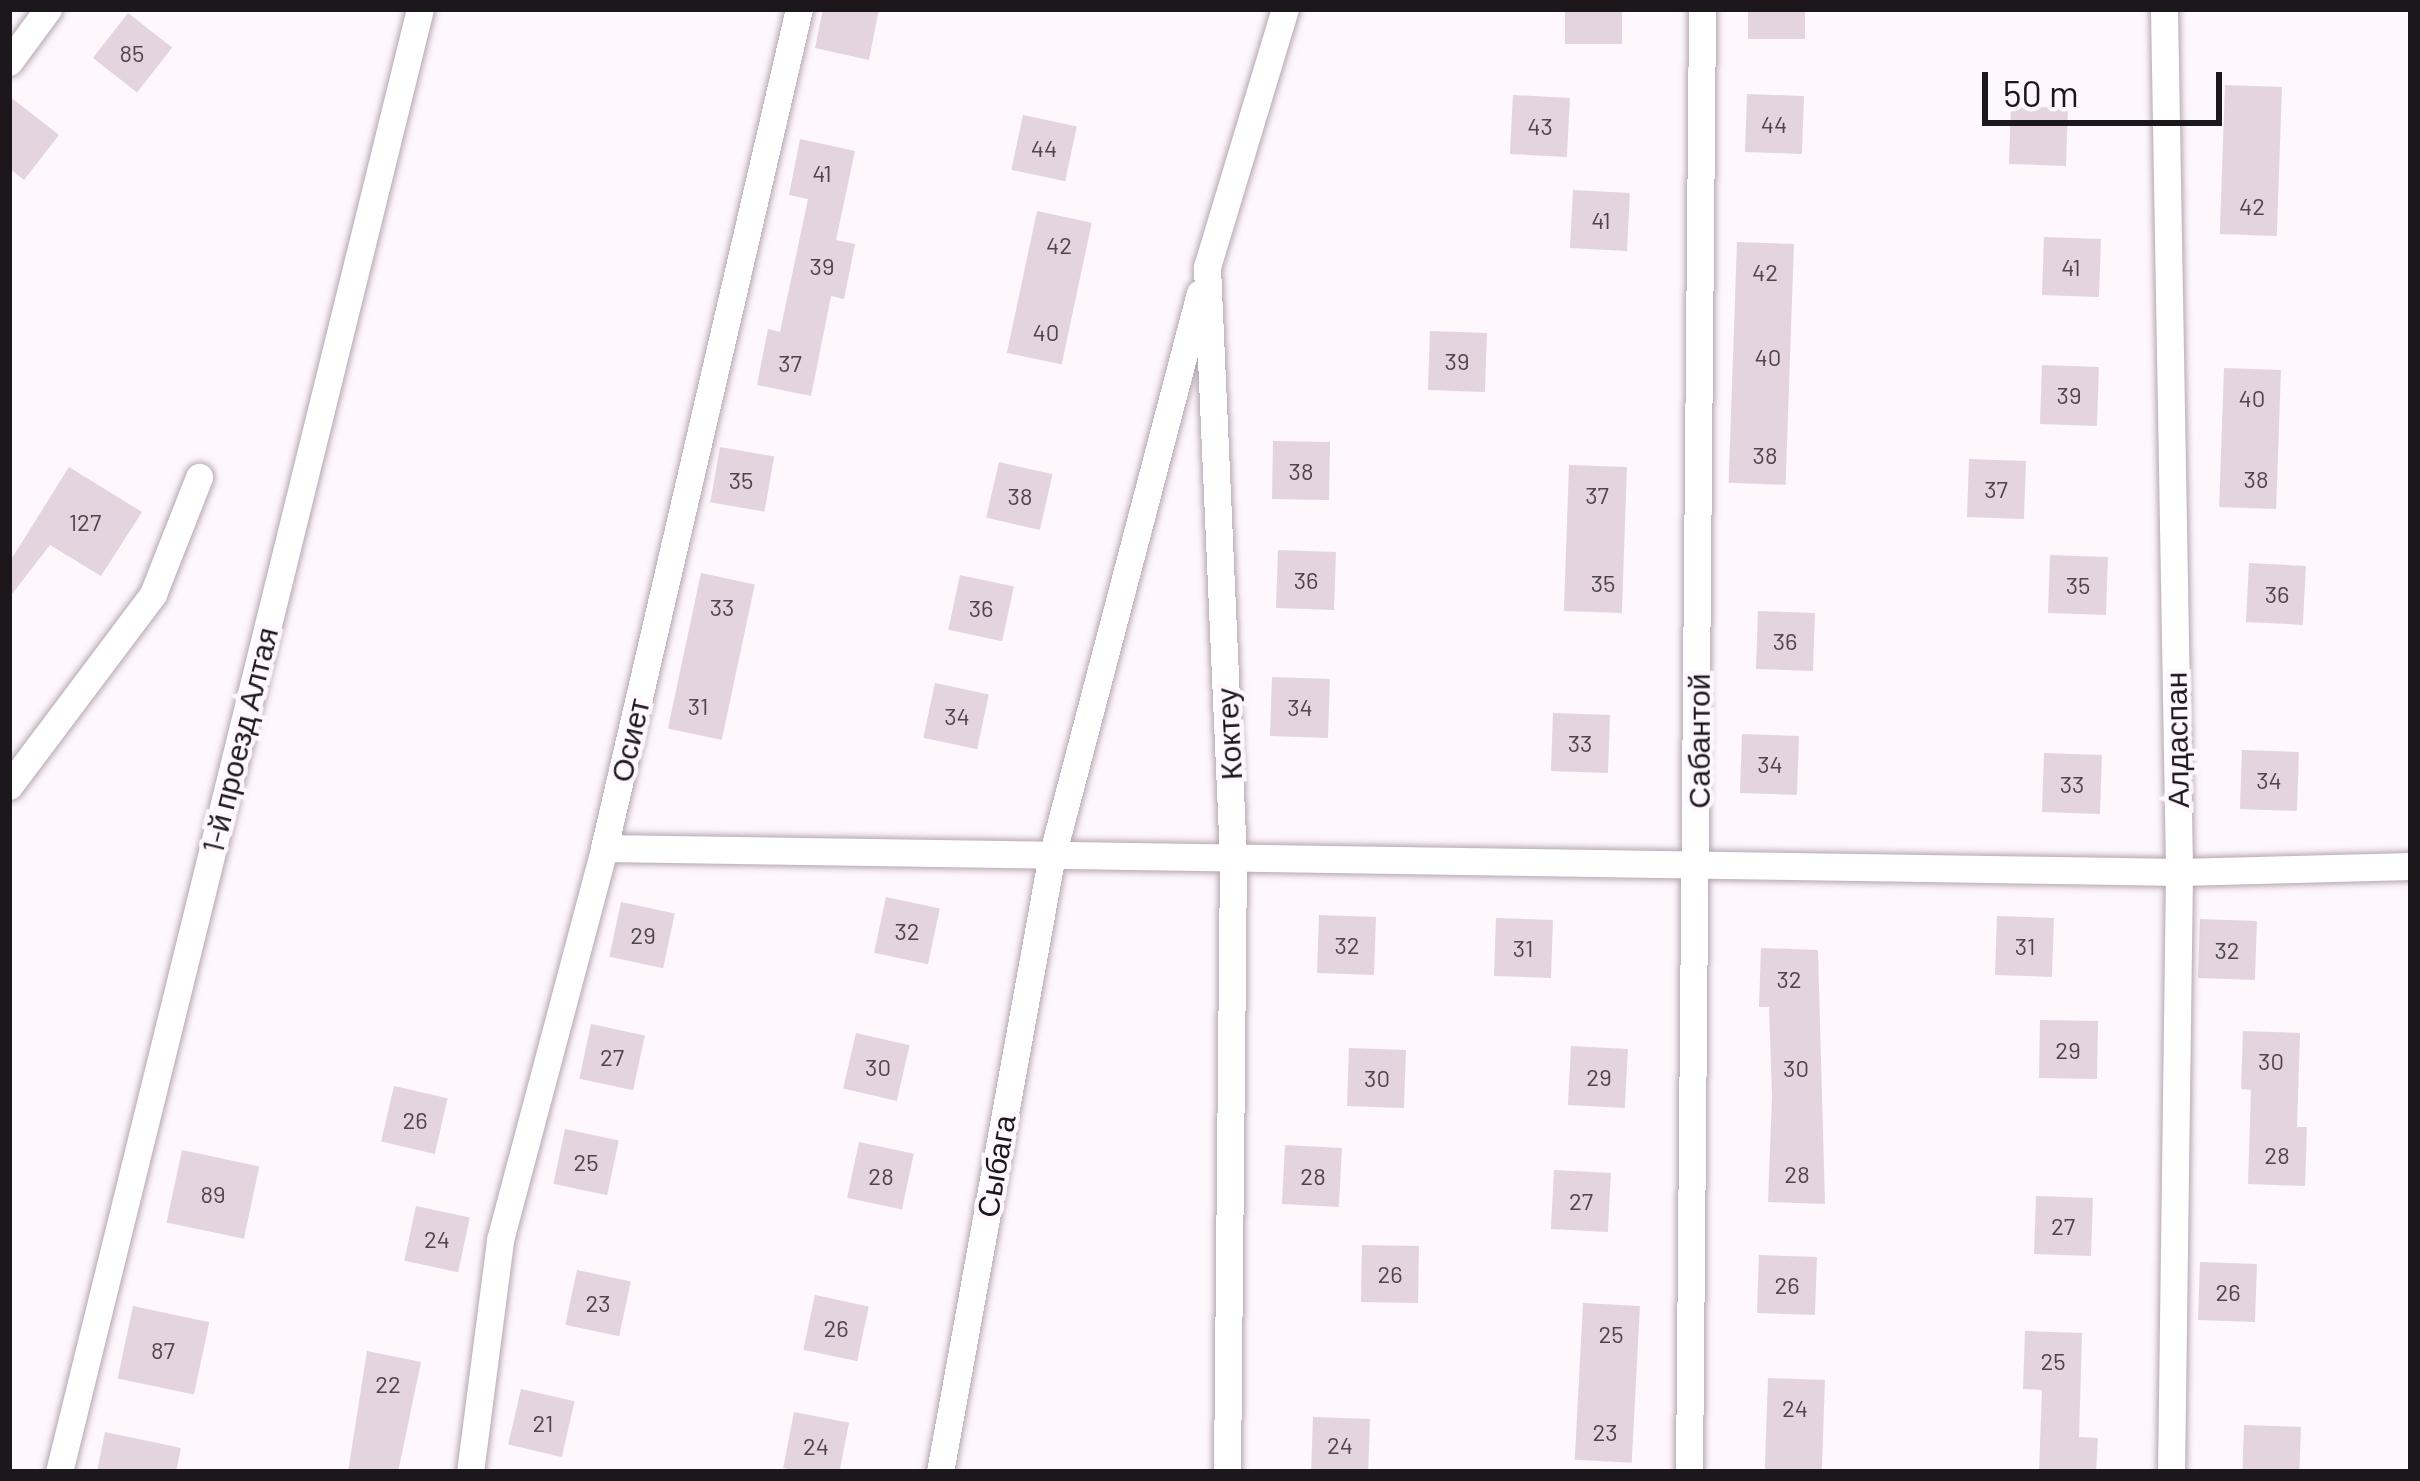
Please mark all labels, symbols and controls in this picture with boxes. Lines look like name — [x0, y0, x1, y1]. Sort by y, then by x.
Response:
house number: 85 — [120, 39, 144, 67]
scale bar — [1988, 48, 2228, 122]
text: 50 m — [2003, 71, 2079, 114]
house number: 44 — [1761, 110, 1787, 138]
house number: 43 — [1527, 112, 1553, 140]
house number: 44 — [1031, 134, 1057, 162]
house number: 41 — [812, 159, 832, 187]
house number: 42 — [2239, 192, 2265, 220]
house number: 41 — [1591, 206, 1611, 234]
house number: 42 — [1046, 231, 1072, 259]
house number: 39 — [810, 252, 834, 280]
house number: 41 — [2061, 253, 2081, 281]
house number: 42 — [1752, 258, 1778, 286]
house number: 40 — [1033, 318, 1059, 346]
house number: 40 — [1755, 343, 1781, 371]
house number: 39 — [1445, 347, 1469, 375]
house number: 37 — [778, 349, 802, 377]
house number: 39 — [2057, 381, 2081, 409]
house number: 40 — [2239, 384, 2265, 412]
house number: 38 — [1753, 441, 1777, 469]
house number: 38 — [1289, 457, 1313, 485]
house number: 38 — [2244, 465, 2268, 493]
house number: 35 — [729, 466, 753, 494]
house number: 37 — [1984, 475, 2008, 503]
house number: 37 — [1585, 481, 1609, 509]
house number: 38 — [1008, 482, 1032, 510]
house number: 127 — [69, 508, 101, 536]
house number: 36 — [1294, 566, 1318, 594]
house number: 35 — [1591, 569, 1615, 597]
house number: 35 — [2066, 571, 2090, 599]
house number: 36 — [2265, 580, 2289, 608]
house number: 33 — [710, 593, 734, 621]
house number: 36 — [969, 594, 993, 622]
street label: 1-й проезд Алтая — [194, 623, 284, 857]
house number: 36 — [1773, 627, 1797, 655]
street label: Алдаспан — [2157, 672, 2195, 808]
street label: Сабантой — [1680, 673, 1716, 809]
street label: Коктеу — [1208, 687, 1248, 781]
house number: 31 — [688, 692, 708, 720]
house number: 34 — [1287, 693, 1313, 721]
street label: Осиет — [602, 695, 656, 785]
house number: 34 — [944, 702, 970, 730]
house number: 33 — [1568, 729, 1592, 757]
house number: 34 — [1757, 750, 1783, 778]
house number: 34 — [2256, 766, 2282, 794]
house number: 33 — [2060, 770, 2084, 798]
house number: 32 — [894, 917, 920, 945]
house number: 29 — [630, 921, 656, 949]
house number: 32 — [1334, 931, 1360, 959]
house number: 31 — [2015, 932, 2035, 960]
house number: 31 — [1513, 934, 1533, 962]
house number: 32 — [2214, 936, 2240, 964]
house number: 32 — [1776, 965, 1802, 993]
house number: 29 — [2055, 1036, 2081, 1064]
house number: 27 — [600, 1043, 624, 1071]
house number: 30 — [2258, 1047, 2284, 1075]
house number: 30 — [865, 1053, 891, 1081]
house number: 30 — [1783, 1054, 1809, 1082]
house number: 29 — [1586, 1063, 1612, 1091]
house number: 30 — [1364, 1064, 1390, 1092]
house number: 26 — [402, 1106, 428, 1134]
street label: Сыбага — [968, 1112, 1022, 1220]
house number: 28 — [2264, 1141, 2290, 1169]
house number: 25 — [573, 1148, 599, 1176]
house number: 28 — [1784, 1160, 1810, 1188]
house number: 28 — [868, 1162, 894, 1190]
house number: 28 — [1300, 1162, 1326, 1190]
house number: 89 — [200, 1180, 226, 1208]
house number: 27 — [1569, 1187, 1593, 1215]
house number: 27 — [2051, 1212, 2075, 1240]
house number: 24 — [424, 1225, 450, 1253]
house number: 26 — [1377, 1260, 1403, 1288]
house number: 26 — [1774, 1271, 1800, 1299]
house number: 26 — [2215, 1278, 2241, 1306]
house number: 23 — [585, 1289, 611, 1317]
house number: 26 — [823, 1314, 849, 1342]
house number: 25 — [1598, 1320, 1624, 1348]
house number: 87 — [151, 1336, 175, 1364]
house number: 25 — [2040, 1347, 2066, 1375]
house number: 22 — [375, 1370, 401, 1398]
house number: 24 — [1782, 1394, 1808, 1422]
house number: 21 — [533, 1409, 553, 1437]
house number: 23 — [1592, 1418, 1618, 1446]
house number: 24 — [1327, 1431, 1353, 1459]
house number: 24 — [803, 1432, 829, 1460]

